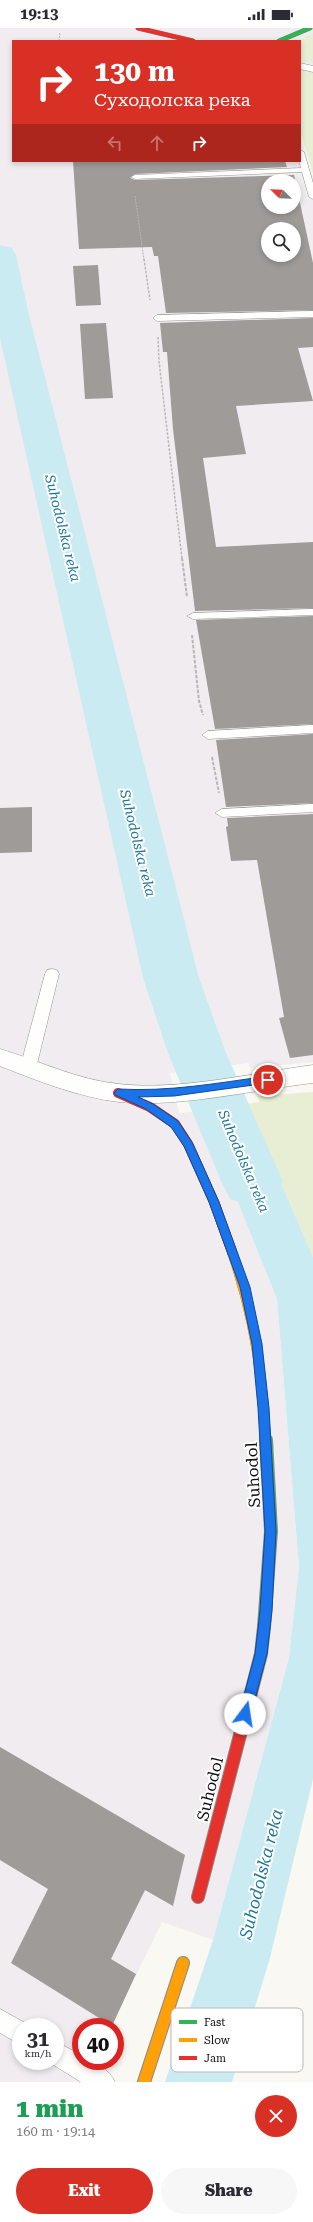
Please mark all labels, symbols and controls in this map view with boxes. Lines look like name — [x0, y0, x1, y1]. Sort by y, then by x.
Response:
text: 19:13 — [20, 5, 58, 23]
text: 130 m — [94, 55, 175, 88]
icon: right — [28, 56, 80, 108]
text: Суходолска река — [94, 89, 250, 110]
icon: left — [104, 132, 126, 154]
icon: ahead — [146, 132, 168, 154]
icon: right — [188, 132, 210, 154]
north arrow — [261, 174, 301, 214]
map controls — [261, 174, 301, 262]
button: search — [261, 222, 301, 262]
water label: Suhodolska reka — [42, 472, 84, 583]
water label: Suhodolska reka — [117, 787, 159, 898]
pin — [251, 1063, 285, 1097]
icon: arrive — [257, 1069, 279, 1091]
water label: Suhodolska reka — [215, 1106, 273, 1215]
street label: Suhodol — [242, 1442, 264, 1508]
position arrow — [224, 1693, 266, 1735]
street label: Suhodol — [193, 1755, 227, 1823]
water label: Suhodolska reka — [235, 1807, 287, 1942]
legend — [171, 2008, 303, 2072]
text: Fast — [204, 2016, 225, 2029]
speed limit sign: 40 — [72, 2018, 124, 2070]
text: 31 — [27, 2027, 49, 2051]
text: Slow — [204, 2034, 231, 2047]
text: km/h — [25, 2048, 51, 2059]
text: Jam — [204, 2052, 226, 2065]
text: 1 min — [16, 2095, 83, 2123]
button: close — [255, 2095, 297, 2137]
text: 160 m · 19:14 — [16, 2124, 95, 2139]
button: Exit — [16, 2168, 153, 2214]
button: Share — [161, 2168, 297, 2214]

